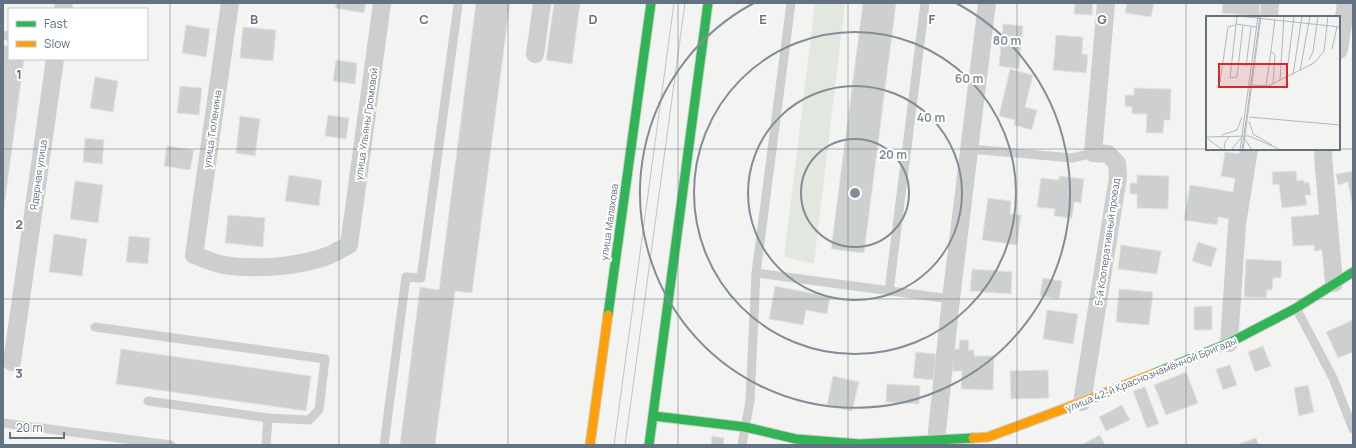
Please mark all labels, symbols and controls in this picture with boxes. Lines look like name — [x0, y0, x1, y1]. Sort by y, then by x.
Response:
legend — [8, 8, 148, 60]
text: B — [250, 10, 258, 28]
text: C — [419, 10, 429, 28]
text: D — [588, 10, 598, 28]
text: E — [759, 10, 767, 28]
text: F — [929, 10, 936, 28]
text: G — [1097, 10, 1107, 28]
text: Fast — [44, 15, 68, 32]
inset map — [1206, 16, 1340, 150]
text: 80 m — [993, 32, 1021, 49]
text: Slow — [44, 35, 70, 52]
text: 1 — [16, 65, 22, 83]
street label: улица Ульяны Громовой — [351, 67, 381, 181]
text: 60 m — [955, 70, 983, 87]
street label: улица Тюленина — [200, 89, 224, 169]
text: 40 m — [917, 109, 945, 126]
street label: Ядерная улица — [26, 139, 50, 211]
text: 20 m — [879, 146, 907, 163]
street label: 5-й Кооперативный проезд — [1091, 177, 1123, 307]
street label: улица Малахова — [597, 183, 621, 261]
centre of rings — [848, 186, 862, 200]
text: 2 — [15, 215, 23, 233]
street label: улица 42-й Краснознамённой Бригады — [1063, 333, 1239, 415]
text: 3 — [15, 364, 23, 382]
scale bar — [10, 414, 64, 440]
text: 20 m — [16, 419, 43, 436]

